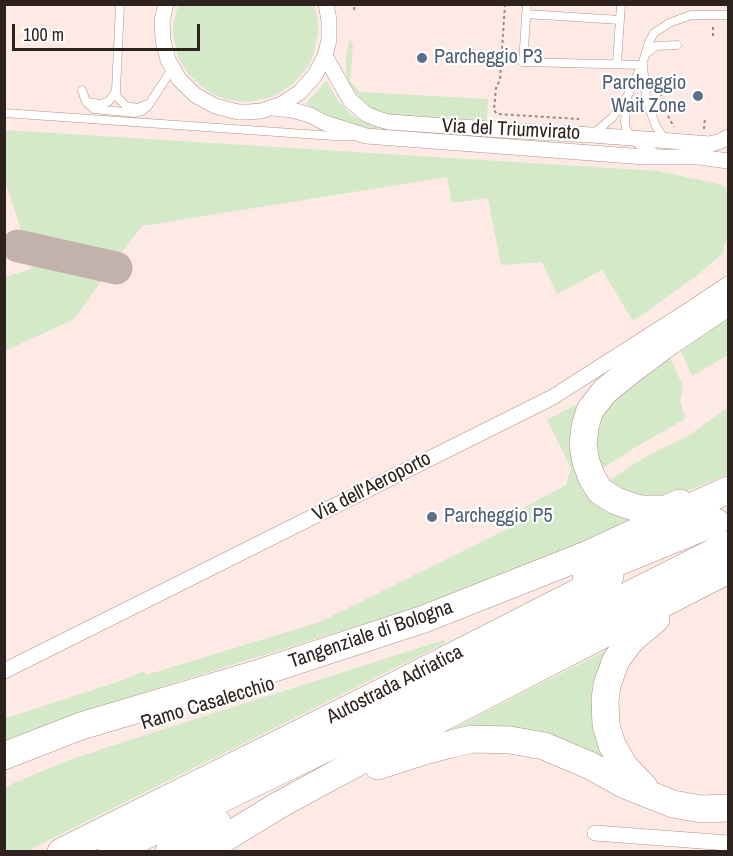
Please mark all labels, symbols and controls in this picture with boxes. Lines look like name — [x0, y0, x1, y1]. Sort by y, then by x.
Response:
scale bar — [15, 12, 202, 50]
text: 100 m — [23, 22, 64, 47]
place label: Parcheggio P3 — [434, 46, 542, 70]
marker: Parcheggio P3 — [415, 51, 429, 65]
place label: Parcheggio Wait Zone — [602, 72, 686, 119]
marker: Parcheggio Wait Zone — [691, 89, 705, 103]
street label: Via del Triumvirato — [441, 114, 581, 146]
street label: Via dell'Aeroporto — [309, 447, 435, 527]
place label: Parcheggio P5 — [444, 505, 552, 529]
marker: Parcheggio P5 — [425, 510, 439, 524]
street label: Tangenziale di Bologna — [286, 596, 456, 674]
street label: Autostrada Adriatica — [323, 640, 467, 730]
street label: Ramo Casalecchio — [138, 672, 278, 736]

